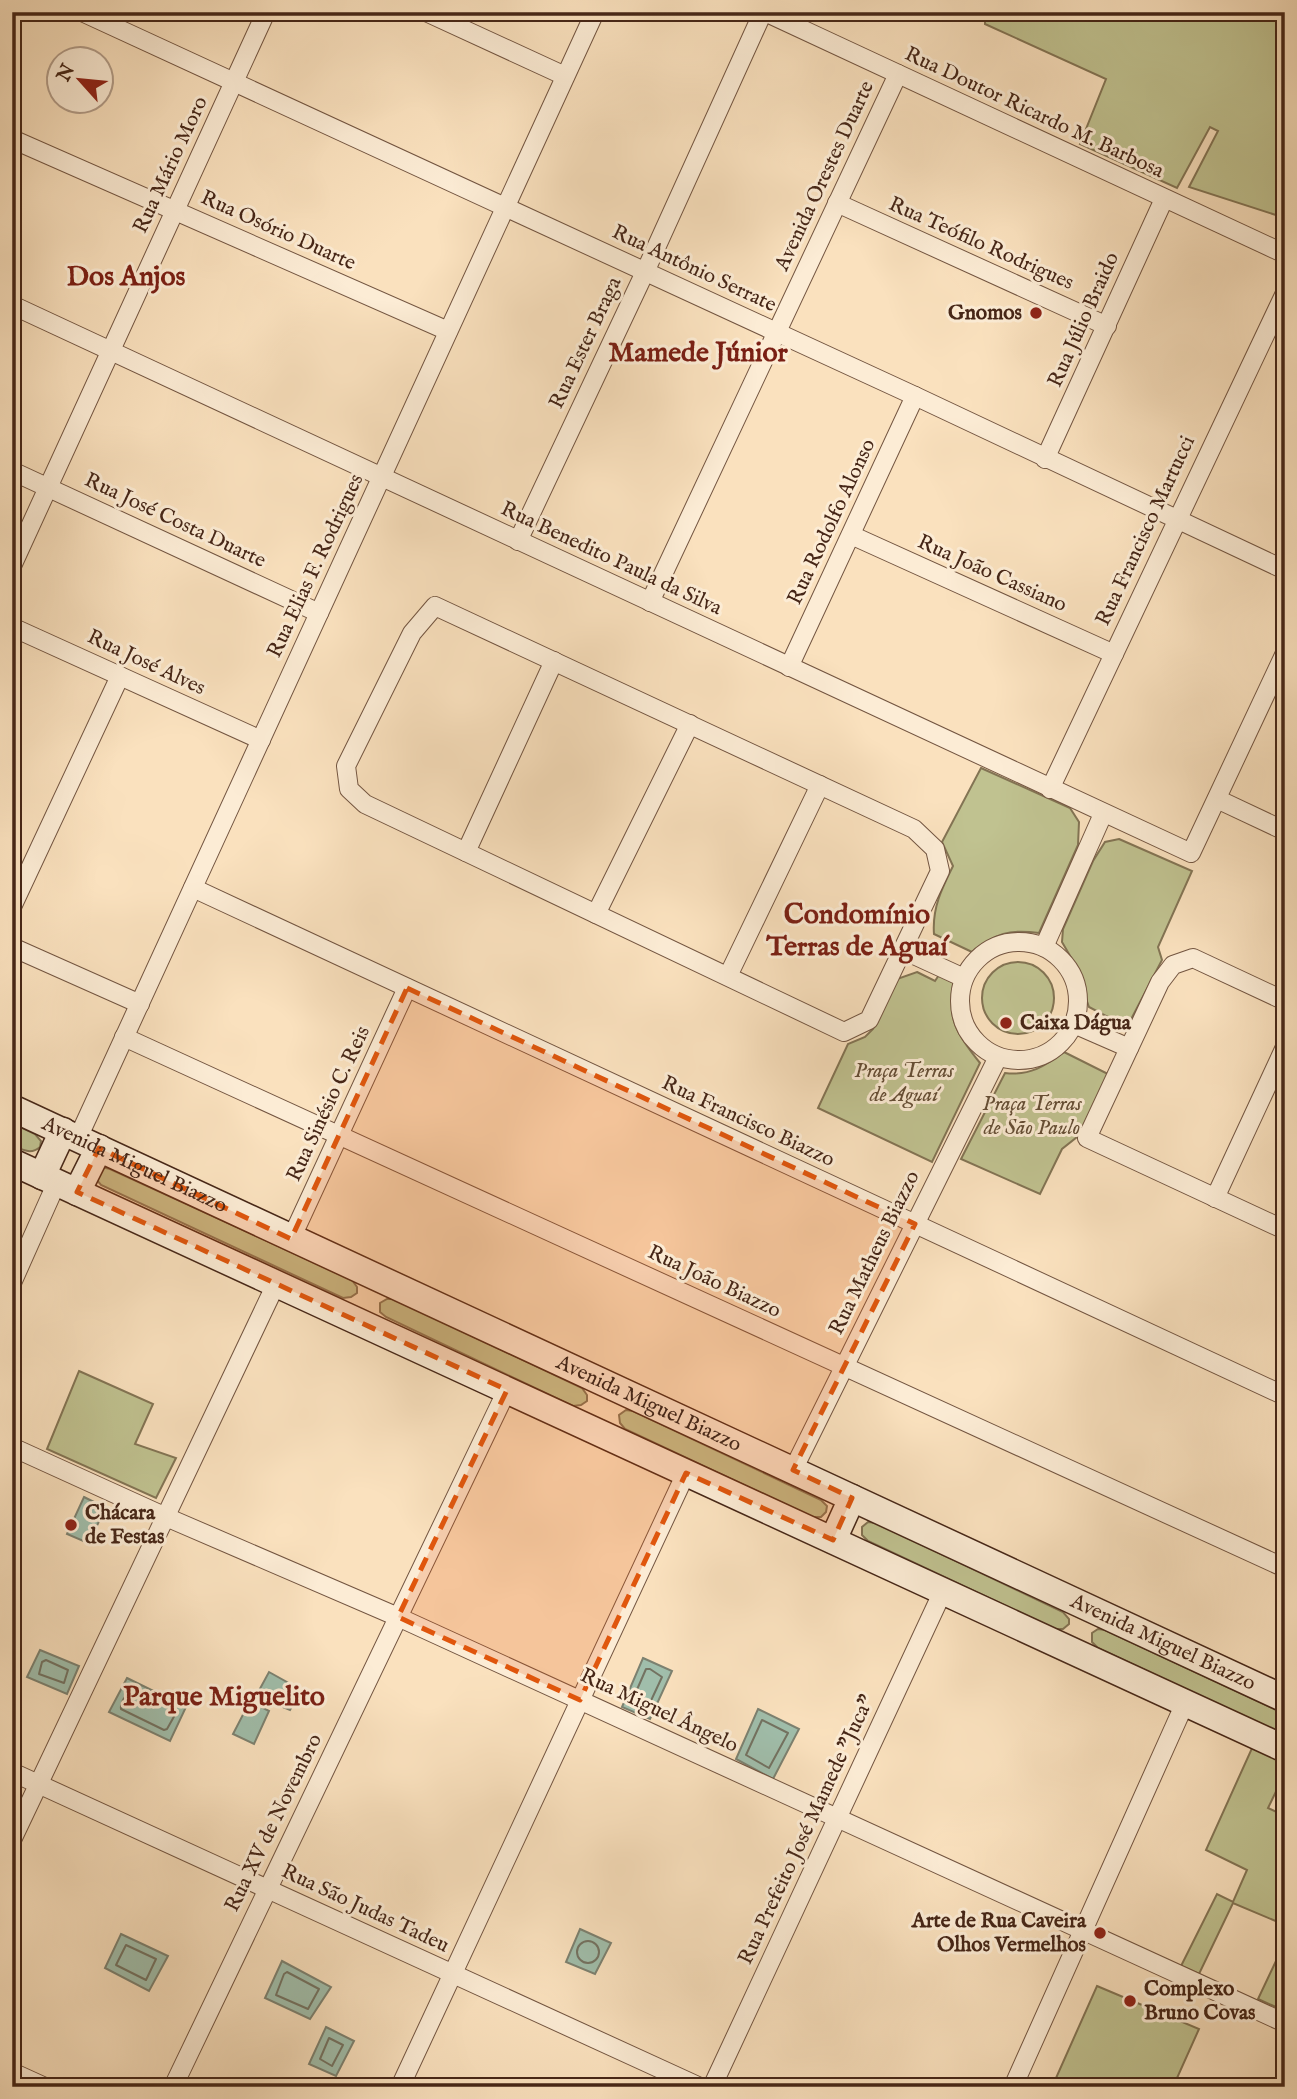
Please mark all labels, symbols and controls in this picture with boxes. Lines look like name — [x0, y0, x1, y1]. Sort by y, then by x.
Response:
street label: Rua Doutor Ricardo M. Barbosa — [900, 41, 1169, 185]
north arrow — [46, 46, 116, 116]
text: N — [52, 60, 81, 87]
street label: Avenida Orestes Duarte — [769, 76, 881, 276]
street label: Rua Mário Moro — [127, 92, 215, 238]
street label: Rua Osório Duarte — [196, 185, 360, 277]
street label: Rua Teófilo Rodrigues — [884, 191, 1078, 297]
street label: Rua Antônio Serrate — [607, 219, 781, 319]
street label: Rua Júlio Braido — [1042, 248, 1126, 392]
district label: Dos Anjos — [67, 260, 186, 295]
street label: Rua Ester Braga — [544, 272, 629, 413]
place label: Gnomos — [948, 300, 1022, 327]
marker: Gnomos — [1028, 305, 1044, 321]
district label: Mamede Júnior — [608, 336, 788, 371]
street label: Rua Francisco Martucci — [1090, 432, 1202, 630]
street label: Rua Rodolfo Alonso — [782, 435, 882, 609]
street label: Rua José Costa Duarte — [80, 467, 270, 575]
street label: Rua Elias F. Rodrigues — [262, 470, 370, 662]
street label: Rua Benedito Paula da Silva — [496, 496, 727, 623]
street label: Rua João Cassiano — [913, 529, 1071, 619]
street label: Rua José Alves — [83, 624, 209, 702]
district label: Condomínio Terras de Aguaí — [765, 898, 950, 965]
place label: Caixa Dágua — [1020, 1010, 1132, 1037]
marker: Caixa Dágua — [998, 1015, 1014, 1031]
street label: Rua Sinésio C. Reis — [281, 1022, 377, 1186]
park label: Praça Terras de Aguaí — [854, 1058, 955, 1109]
street label: Rua Francisco Biazzo — [657, 1070, 839, 1174]
park label: Praça Terras de São Paulo — [982, 1091, 1083, 1142]
street label: Avenida Miguel Biazzo — [37, 1110, 231, 1219]
street label: Rua Matheus Biazzo — [824, 1166, 926, 1340]
street label: Rua João Biazzo — [643, 1239, 785, 1325]
street label: Avenida Miguel Biazzo — [551, 1349, 746, 1458]
place label: Chácara de Festas — [85, 1500, 164, 1551]
marker: Chácara de Festas — [63, 1517, 79, 1533]
street label: Avenida Miguel Biazzo — [1065, 1587, 1260, 1697]
street label: Rua Miguel Ângelo — [576, 1662, 743, 1759]
district label: Parque Miguelito — [123, 1680, 325, 1715]
street label: Rua Prefeito José Mamede "Juca" — [733, 1691, 881, 1969]
street label: Rua XV de Novembro — [219, 1729, 329, 1917]
street label: Rua São Judas Tadeu — [277, 1858, 453, 1960]
place label: Arte de Rua Caveira Olhos Vermelhos — [911, 1908, 1087, 1959]
marker: Arte de Rua Caveira Olhos Vermelhos — [1092, 1925, 1108, 1941]
place label: Complexo Bruno Covas — [1144, 1976, 1255, 2027]
marker: Complexo Bruno Covas — [1122, 1993, 1138, 2009]

